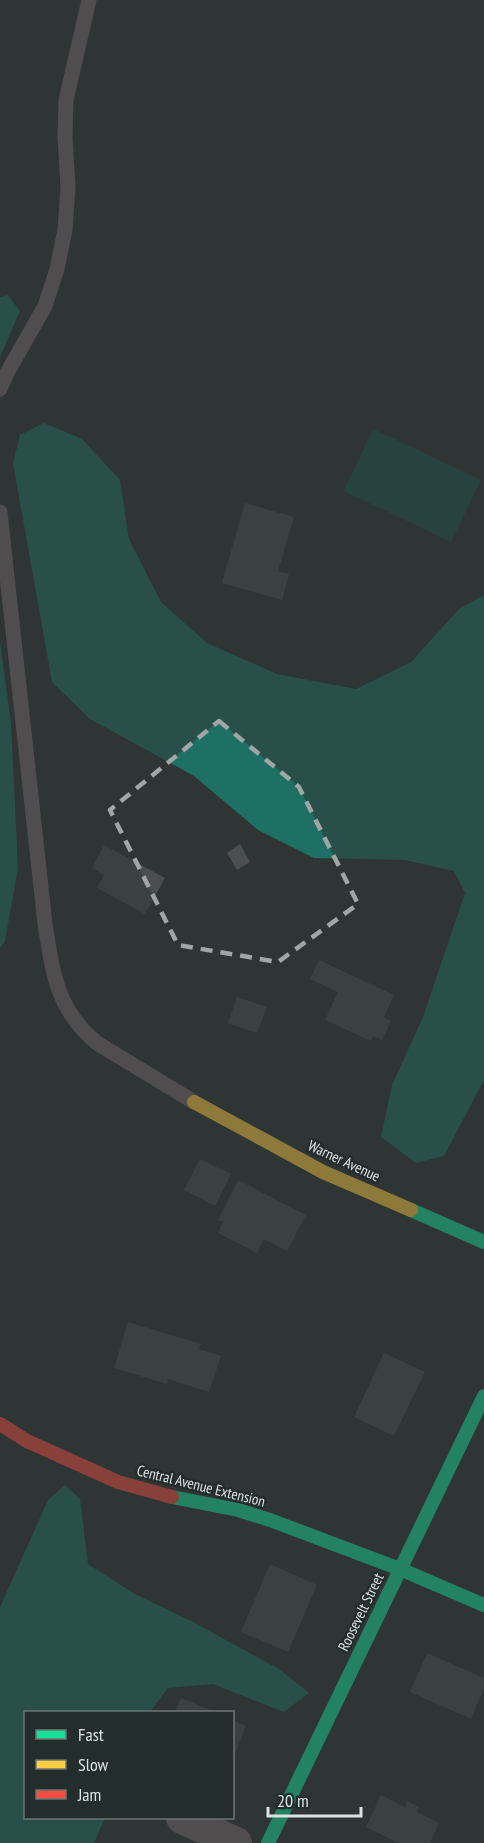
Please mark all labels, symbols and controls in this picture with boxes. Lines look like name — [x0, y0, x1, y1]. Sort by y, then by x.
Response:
street label: Warner Avenue — [305, 1136, 383, 1185]
street label: Central Avenue Extension — [135, 1460, 267, 1511]
street label: Roosevelt Street — [334, 1570, 388, 1654]
legend — [24, 1711, 234, 1819]
text: Fast — [78, 1723, 104, 1746]
text: Slow — [78, 1753, 109, 1776]
scale bar — [268, 1780, 361, 1818]
text: Jam — [77, 1783, 101, 1806]
text: 20 m — [277, 1789, 309, 1812]

